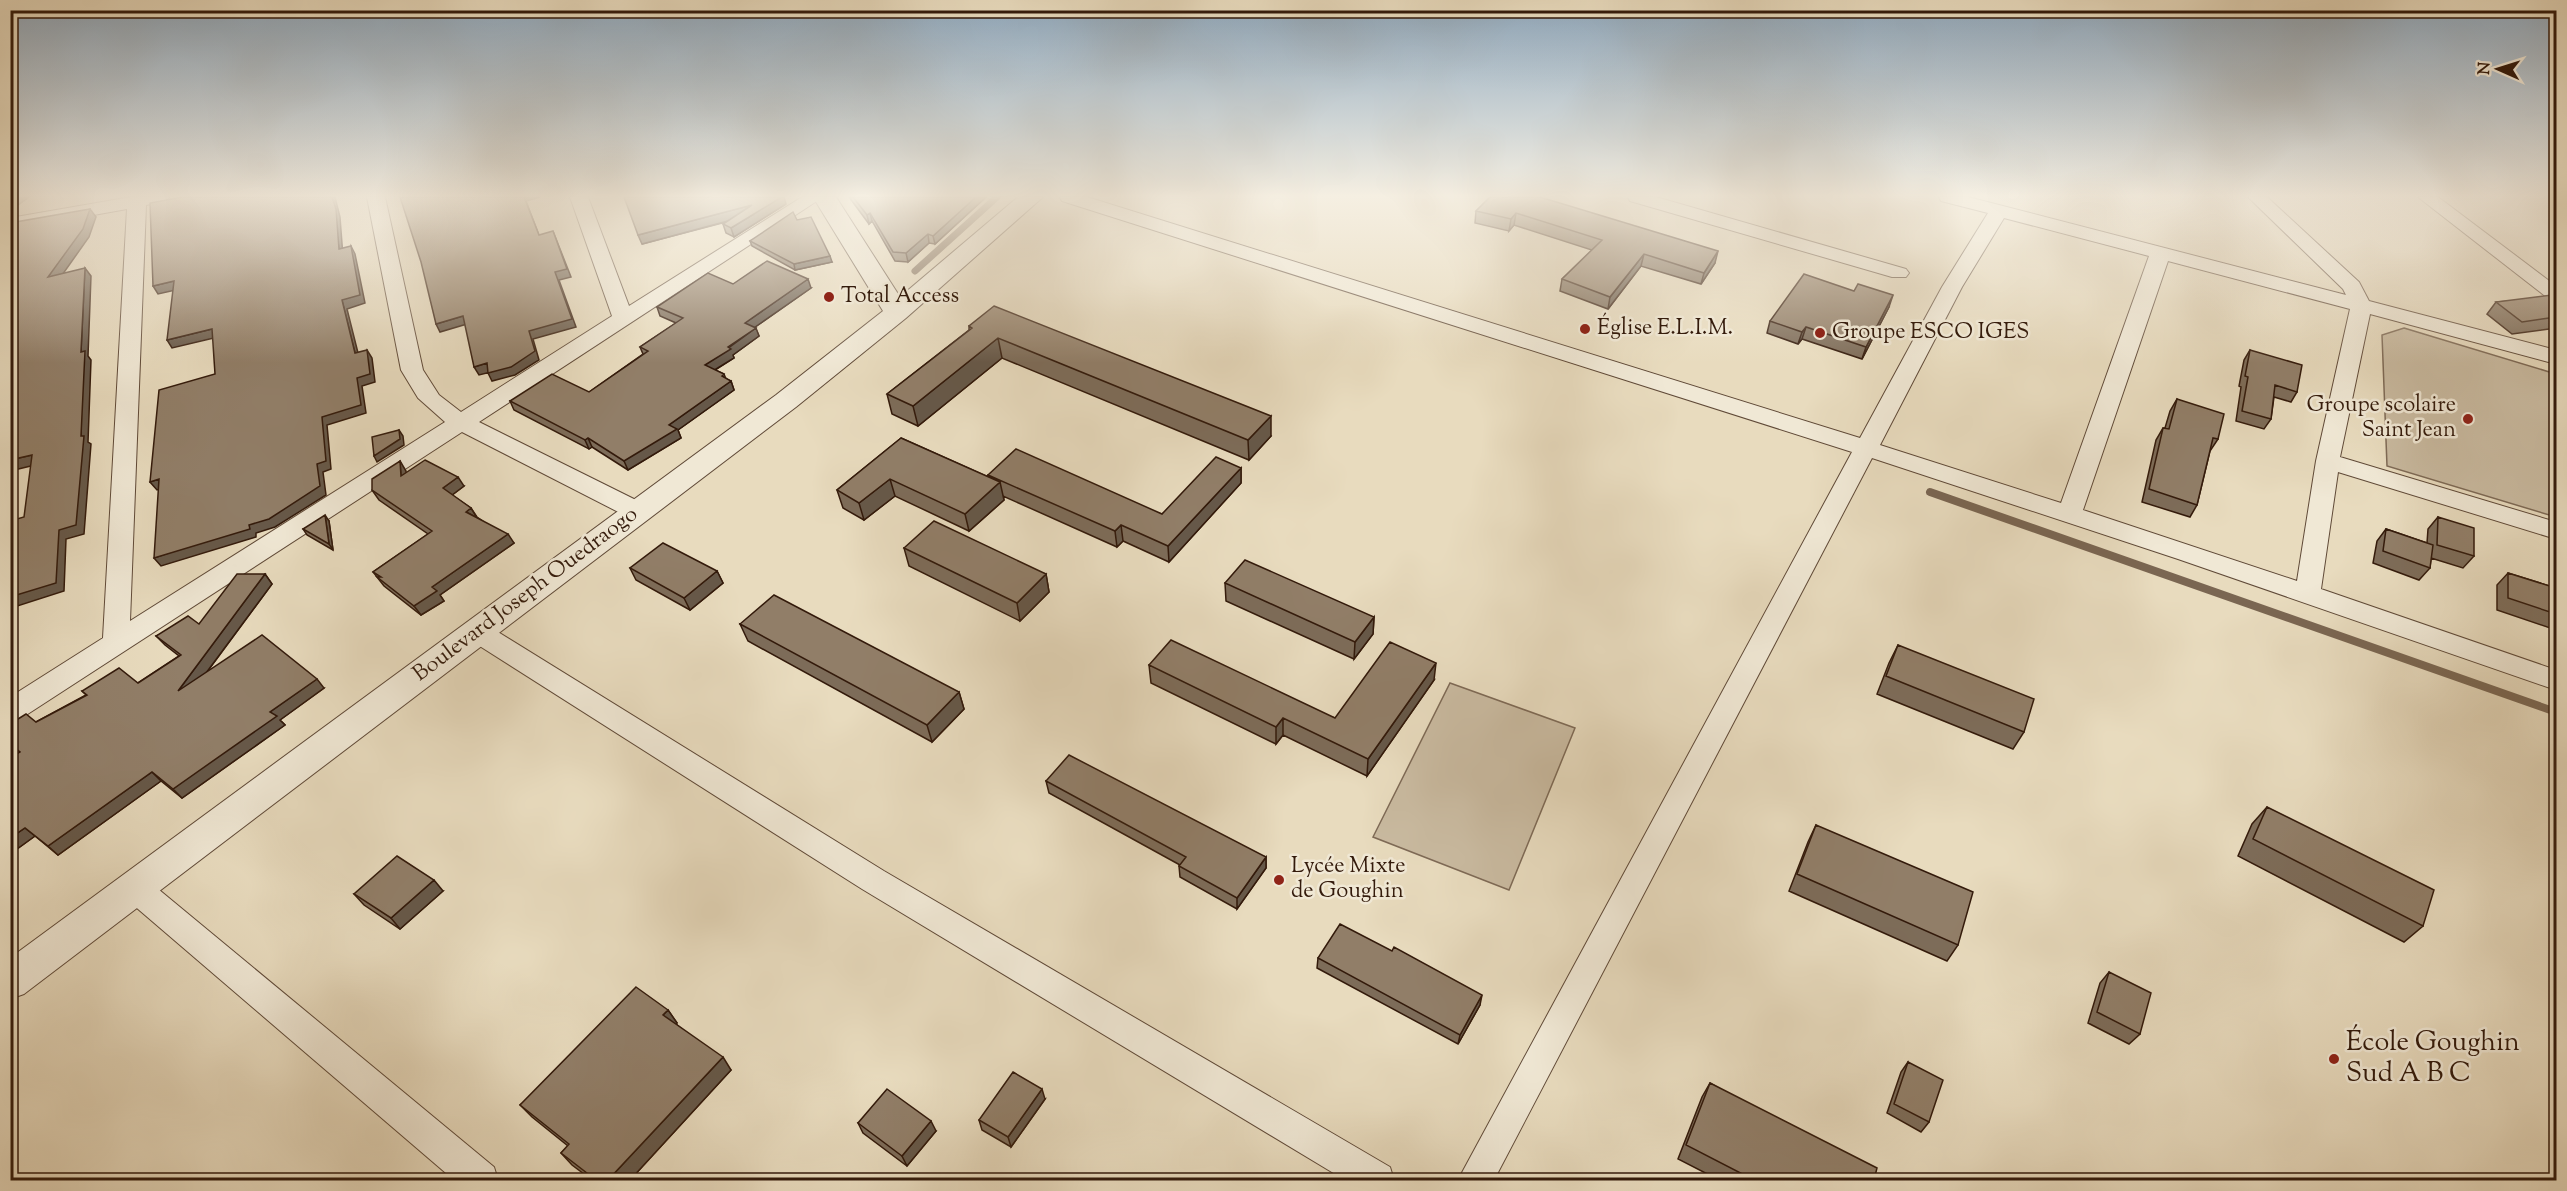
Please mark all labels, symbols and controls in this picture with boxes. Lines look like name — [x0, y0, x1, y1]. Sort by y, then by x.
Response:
north arrow — [2468, 39, 2528, 99]
text: N — [2474, 61, 2497, 75]
place label: Total Access — [841, 281, 959, 313]
marker: Total Access — [822, 290, 836, 304]
place label: Église E.L.I.M. — [1597, 312, 1733, 345]
place label: Groupe ESCO IGES — [1832, 317, 2029, 349]
marker: Église E.L.I.M. — [1578, 322, 1592, 336]
marker: Groupe ESCO IGES — [1813, 326, 1827, 340]
place label: Groupe scolaire Saint Jean — [2306, 390, 2456, 447]
marker: Groupe scolaire Saint Jean — [2461, 412, 2475, 426]
street label: Boulevard Joseph Ouedraogo — [407, 500, 645, 690]
place label: Lycée Mixte de Goughin — [1291, 851, 1405, 908]
marker: Lycée Mixte de Goughin — [1272, 873, 1286, 887]
place label: École Goughin Sud A B C — [2346, 1024, 2520, 1094]
marker: École Goughin Sud A B C — [2327, 1052, 2341, 1066]

